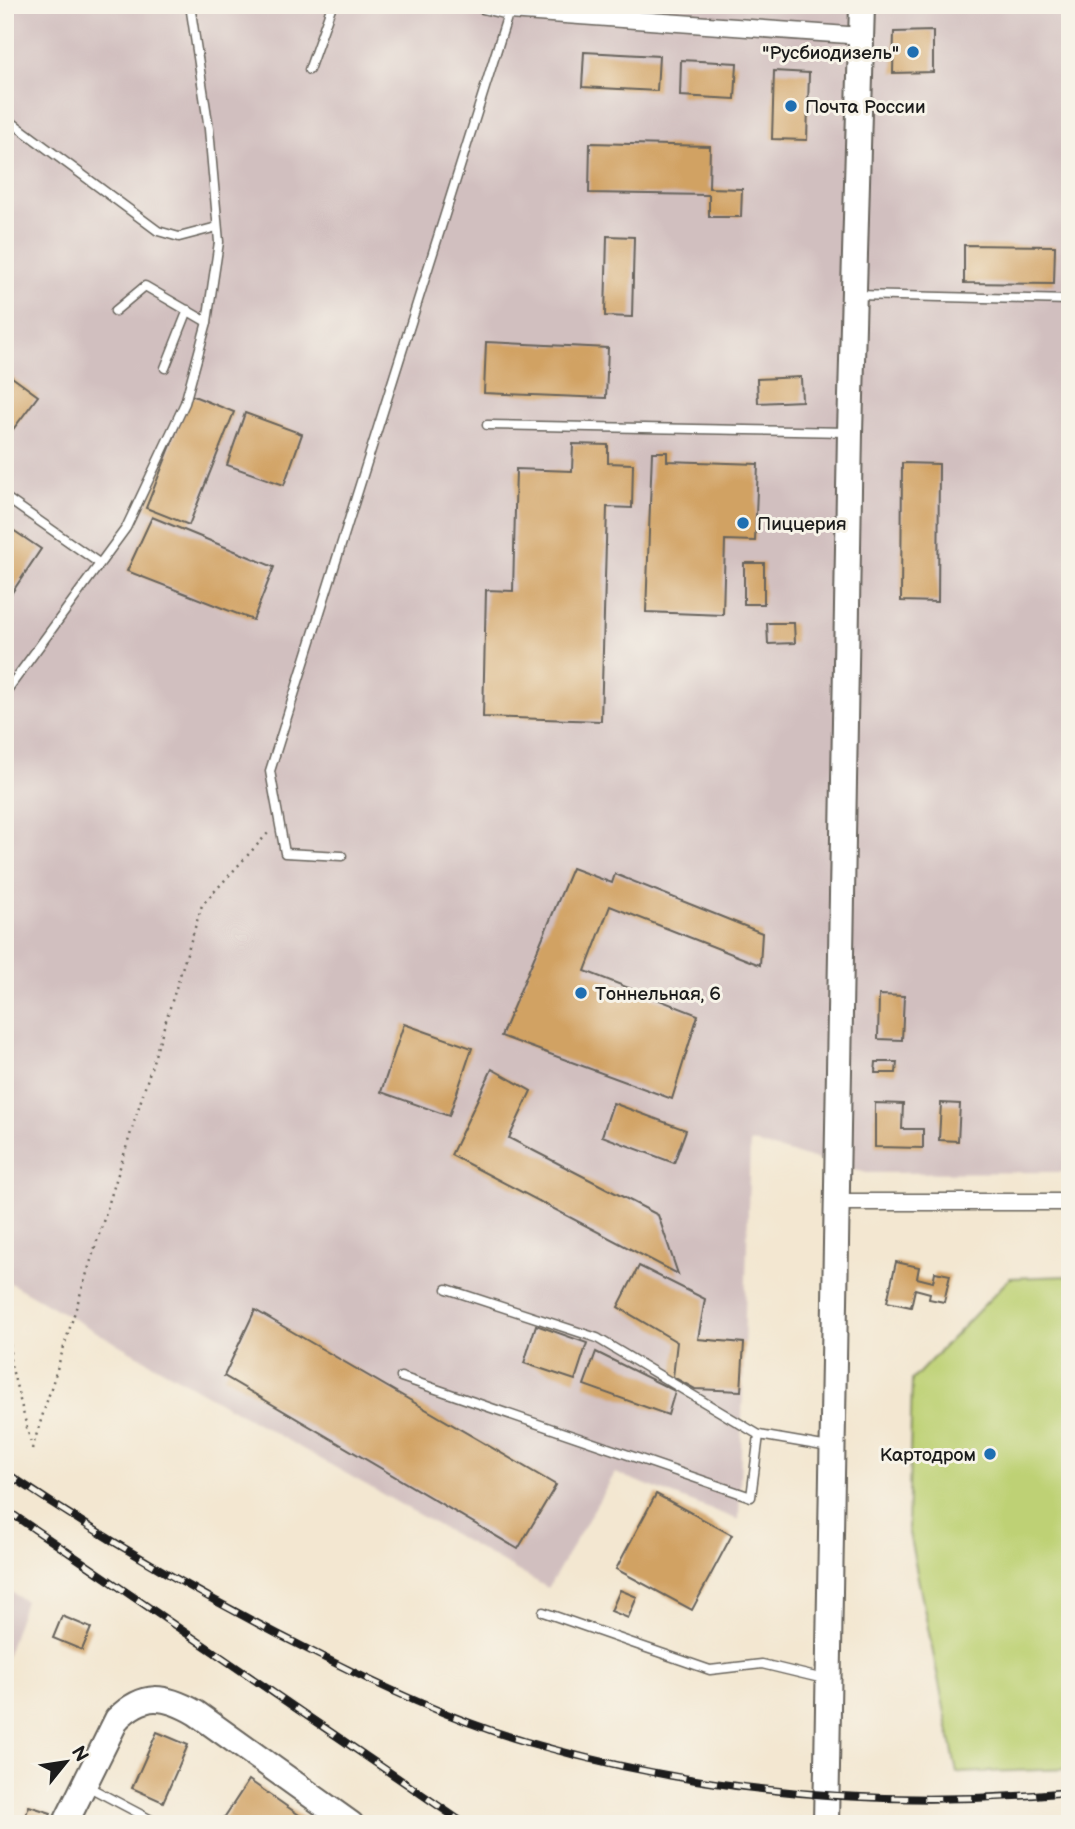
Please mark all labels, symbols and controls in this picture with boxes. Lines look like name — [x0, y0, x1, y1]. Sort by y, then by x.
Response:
place label: "Русбиодизель" — [762, 42, 899, 65]
marker: "Русбиодизель" — [905, 44, 921, 60]
place label: Почта России — [805, 96, 926, 119]
marker: Почта России — [783, 98, 799, 114]
place label: Пиццерия — [757, 513, 847, 536]
marker: Пиццерия — [735, 515, 751, 531]
place label: Тоннельная, 6 — [595, 983, 721, 1006]
marker: Тоннельная, 6 — [573, 985, 589, 1001]
place label: Картодром — [880, 1444, 976, 1467]
marker: Картодром — [982, 1446, 998, 1462]
north arrow — [32, 1728, 102, 1798]
text: N — [66, 1742, 93, 1766]

